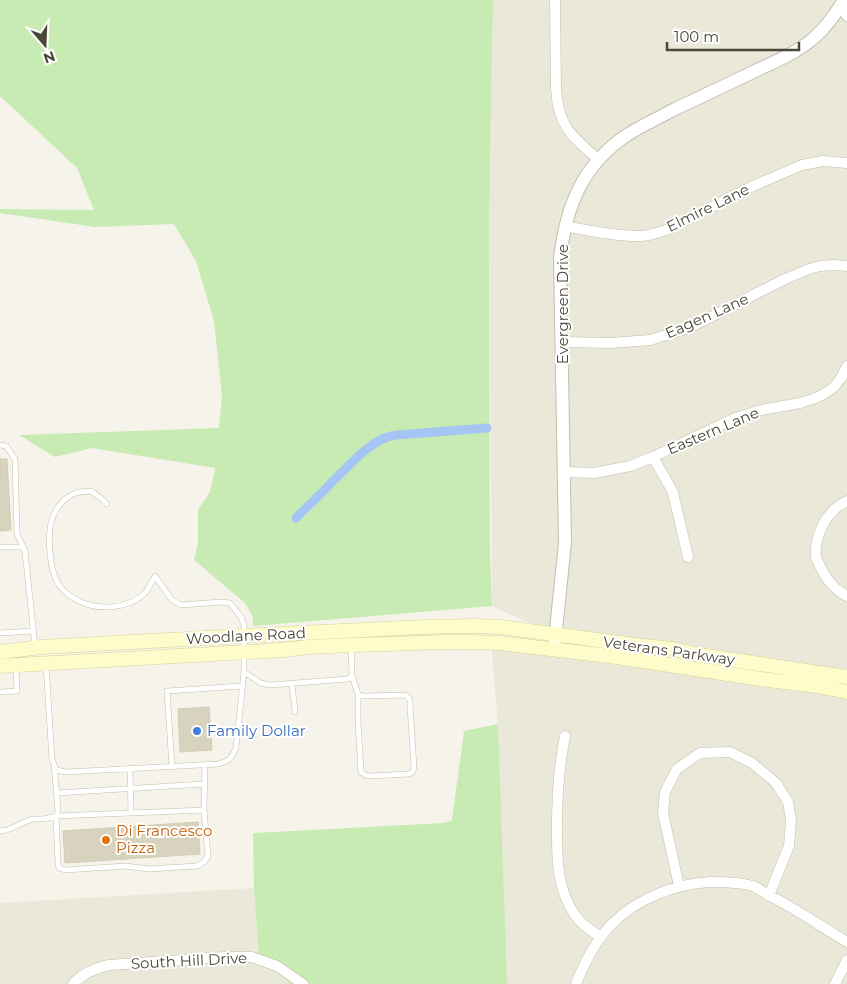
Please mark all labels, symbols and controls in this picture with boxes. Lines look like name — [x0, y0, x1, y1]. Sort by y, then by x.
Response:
north arrow — [20, 20, 70, 70]
scale bar — [667, 20, 800, 52]
text: 100 m — [674, 27, 719, 46]
text: N — [41, 47, 58, 68]
street label: Elmire Lane — [663, 179, 752, 236]
street label: Evergreen Drive — [553, 244, 572, 364]
street label: Eagen Lane — [662, 289, 751, 342]
street label: Eastern Lane — [664, 403, 762, 458]
street label: Woodlane Road — [186, 623, 306, 648]
street label: Veterans Parkway — [602, 632, 737, 669]
place label: Family Dollar — [207, 721, 306, 740]
marker: Family Dollar — [191, 725, 203, 737]
place label: Di Francesco Pizza — [116, 821, 213, 857]
marker: Di Francesco Pizza — [100, 834, 112, 846]
street label: South Hill Drive — [130, 948, 248, 973]

